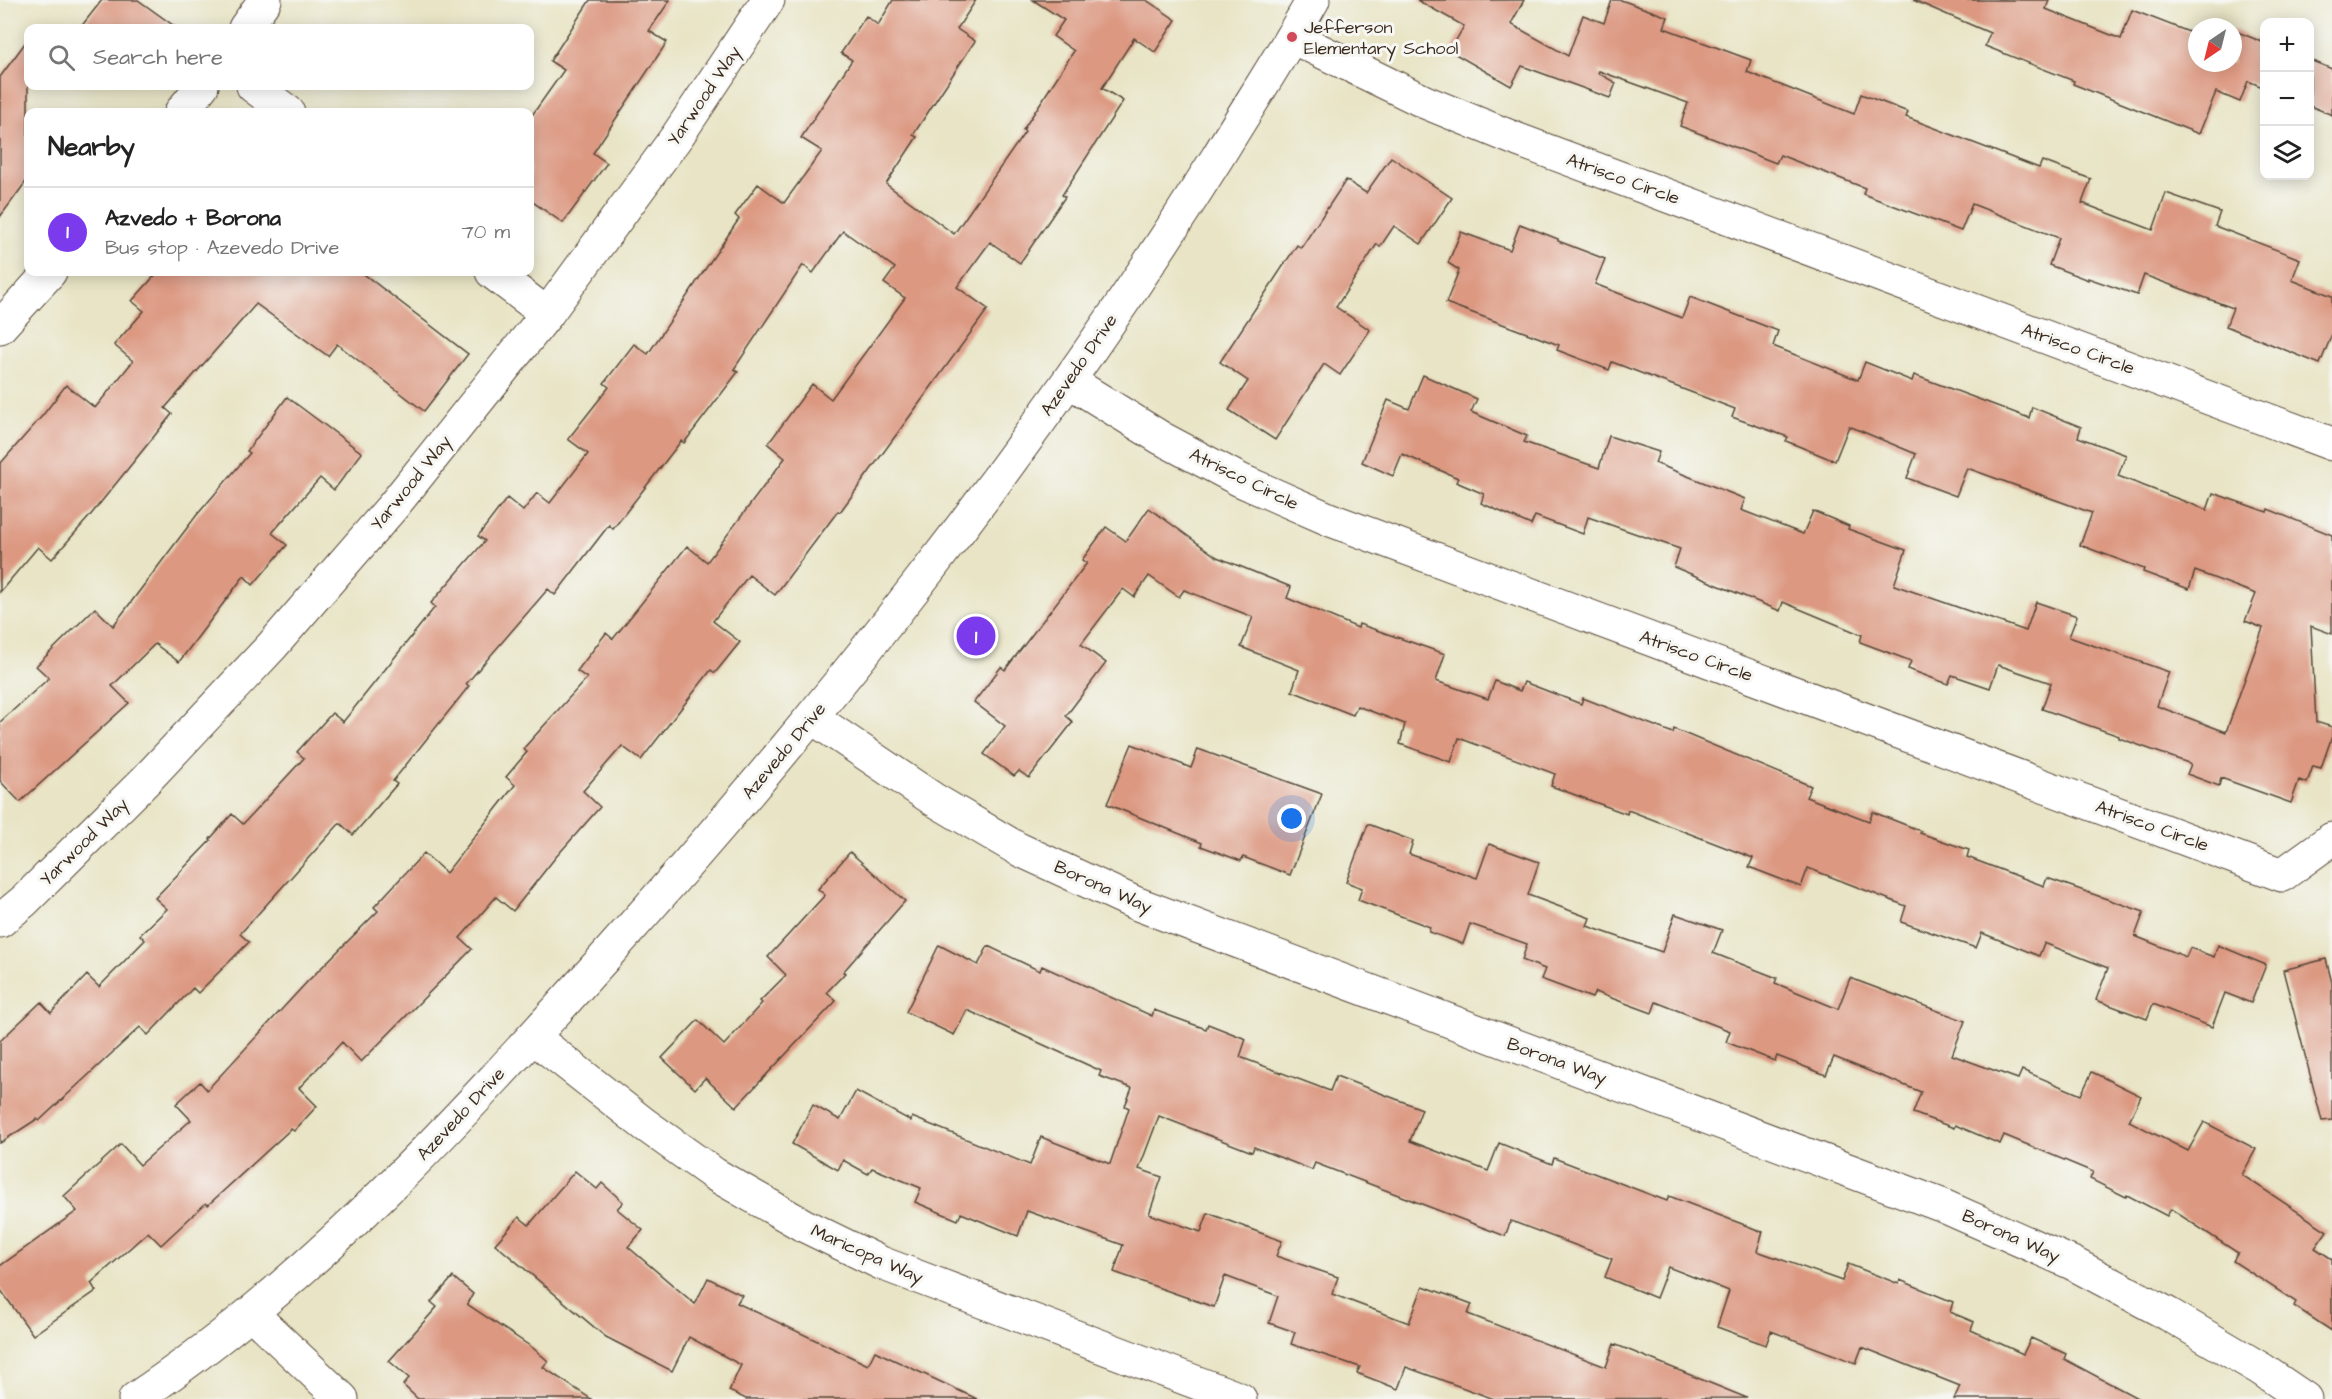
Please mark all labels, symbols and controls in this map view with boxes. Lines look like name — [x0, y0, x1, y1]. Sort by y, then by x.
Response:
place label: Jefferson Elementary School — [1304, 15, 1459, 62]
north arrow — [2188, 18, 2242, 72]
map controls — [2260, 18, 2314, 180]
button: + — [2260, 18, 2314, 72]
search box — [24, 24, 534, 90]
marker: Jefferson Elementary School — [1285, 30, 1299, 44]
icon: search — [45, 41, 78, 74]
street label: Yarwood Way — [661, 41, 748, 152]
text: Search here — [93, 42, 223, 73]
button: − — [2260, 72, 2314, 126]
button: layers — [2260, 126, 2314, 180]
text: Nearby — [48, 129, 135, 165]
street label: Atrisco Circle — [1563, 147, 1683, 211]
text: Azvedo + Borona — [105, 203, 281, 234]
text: 1 — [66, 218, 69, 246]
text: 70 m — [462, 218, 510, 246]
text: Bus stop · Azevedo Drive — [105, 234, 339, 262]
street label: Azevedo Drive — [1035, 309, 1124, 421]
street label: Atrisco Circle — [2018, 317, 2138, 381]
street label: Yarwood Way — [365, 430, 458, 537]
street label: Atrisco Circle — [1185, 442, 1303, 516]
pin: 1 — [956, 614, 996, 658]
street label: Atrisco Circle — [1636, 624, 1756, 688]
street label: Azevedo Drive — [736, 697, 832, 805]
street label: Yarwood Way — [34, 792, 135, 893]
street label: Atrisco Circle — [2092, 794, 2212, 858]
your location — [1277, 804, 1306, 833]
street label: Borona Way — [1050, 854, 1156, 921]
street label: Borona Way — [1503, 1031, 1610, 1092]
street label: Azevedo Drive — [411, 1062, 511, 1166]
street label: Borona Way — [1958, 1203, 2064, 1270]
street label: Maricopa Way — [806, 1218, 927, 1291]

